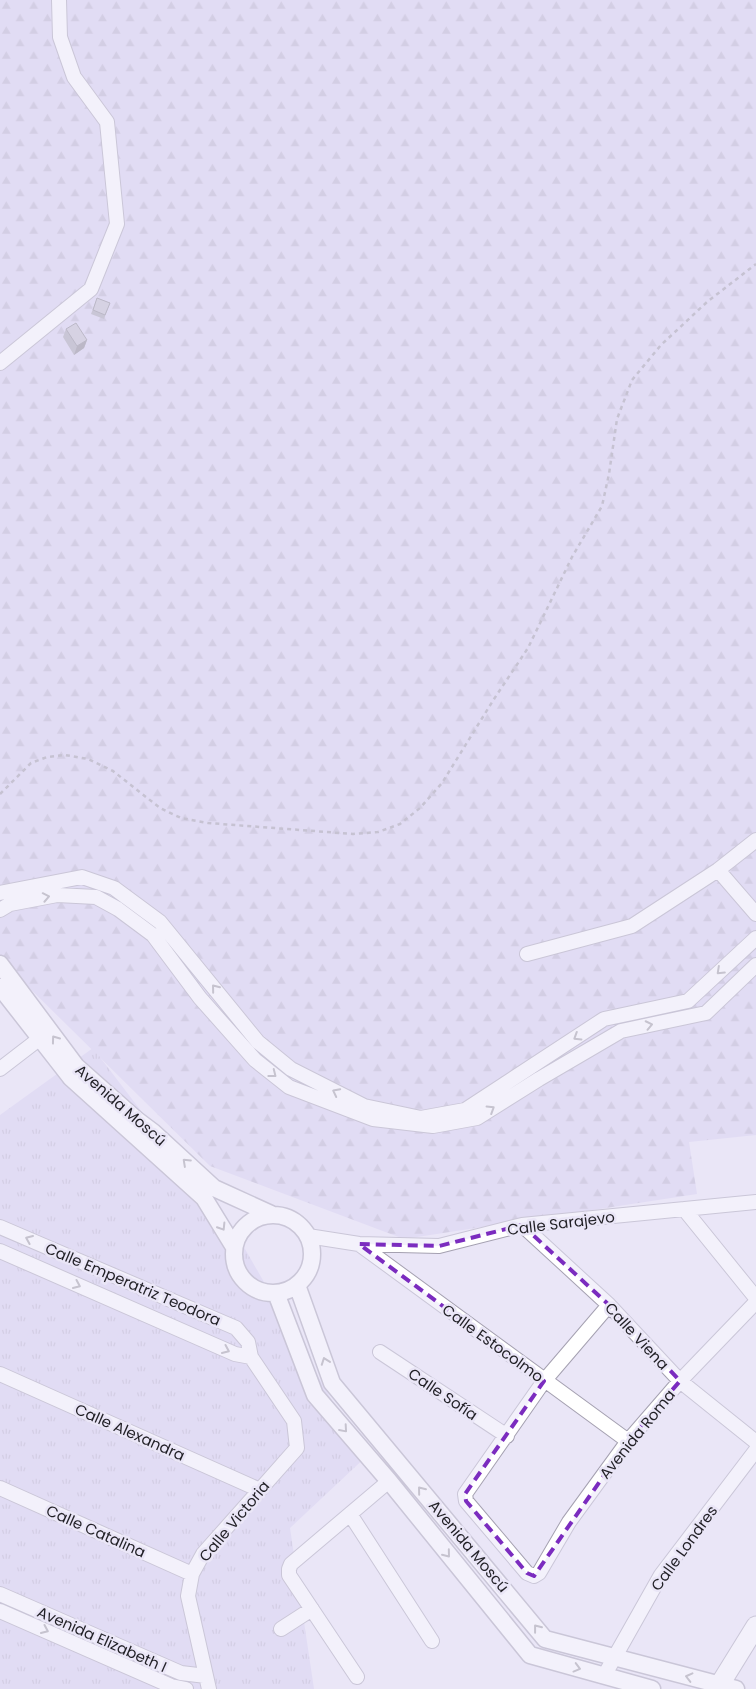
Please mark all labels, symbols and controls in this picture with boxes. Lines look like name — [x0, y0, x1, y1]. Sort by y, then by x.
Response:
one-way arrow — [42, 892, 51, 903]
one-way arrow — [717, 965, 726, 974]
one-way arrow — [211, 985, 220, 994]
one-way arrow — [644, 1021, 653, 1031]
one-way arrow — [573, 1030, 582, 1040]
one-way arrow — [52, 1035, 61, 1045]
street label: Avenida Moscú — [71, 1060, 171, 1150]
one-way arrow — [267, 1069, 276, 1077]
one-way arrow — [332, 1088, 341, 1098]
one-way arrow — [485, 1105, 494, 1115]
one-way arrow — [182, 1159, 191, 1168]
street label: Calle Sarajevo — [506, 1206, 616, 1240]
one-way arrow — [215, 1221, 225, 1230]
one-way arrow — [25, 1235, 34, 1246]
street label: Calle Emperatriz Teodora — [42, 1237, 224, 1331]
one-way arrow — [72, 1279, 81, 1290]
street label: Calle Viena — [600, 1298, 674, 1374]
street label: Calle Estocolmo — [438, 1299, 548, 1387]
one-way arrow — [221, 1344, 230, 1355]
one-way arrow — [321, 1357, 331, 1366]
street label: Calle Sofía — [404, 1363, 482, 1425]
street label: Avenida Roma — [594, 1385, 680, 1483]
street label: Calle Alexandra — [72, 1398, 188, 1466]
one-way arrow — [338, 1423, 347, 1432]
street label: Calle Victoria — [194, 1476, 274, 1566]
one-way arrow — [419, 1487, 427, 1496]
street label: Avenida Moscú — [424, 1495, 514, 1597]
street label: Calle Catalina — [43, 1500, 149, 1562]
street label: Calle Londres — [646, 1501, 722, 1595]
one-way arrow — [442, 1548, 450, 1557]
street label: Avenida Elizabeth I — [34, 1601, 170, 1677]
one-way arrow — [40, 1624, 49, 1635]
one-way arrow — [534, 1625, 542, 1634]
one-way arrow — [573, 1663, 581, 1673]
one-way arrow — [685, 1672, 694, 1683]

